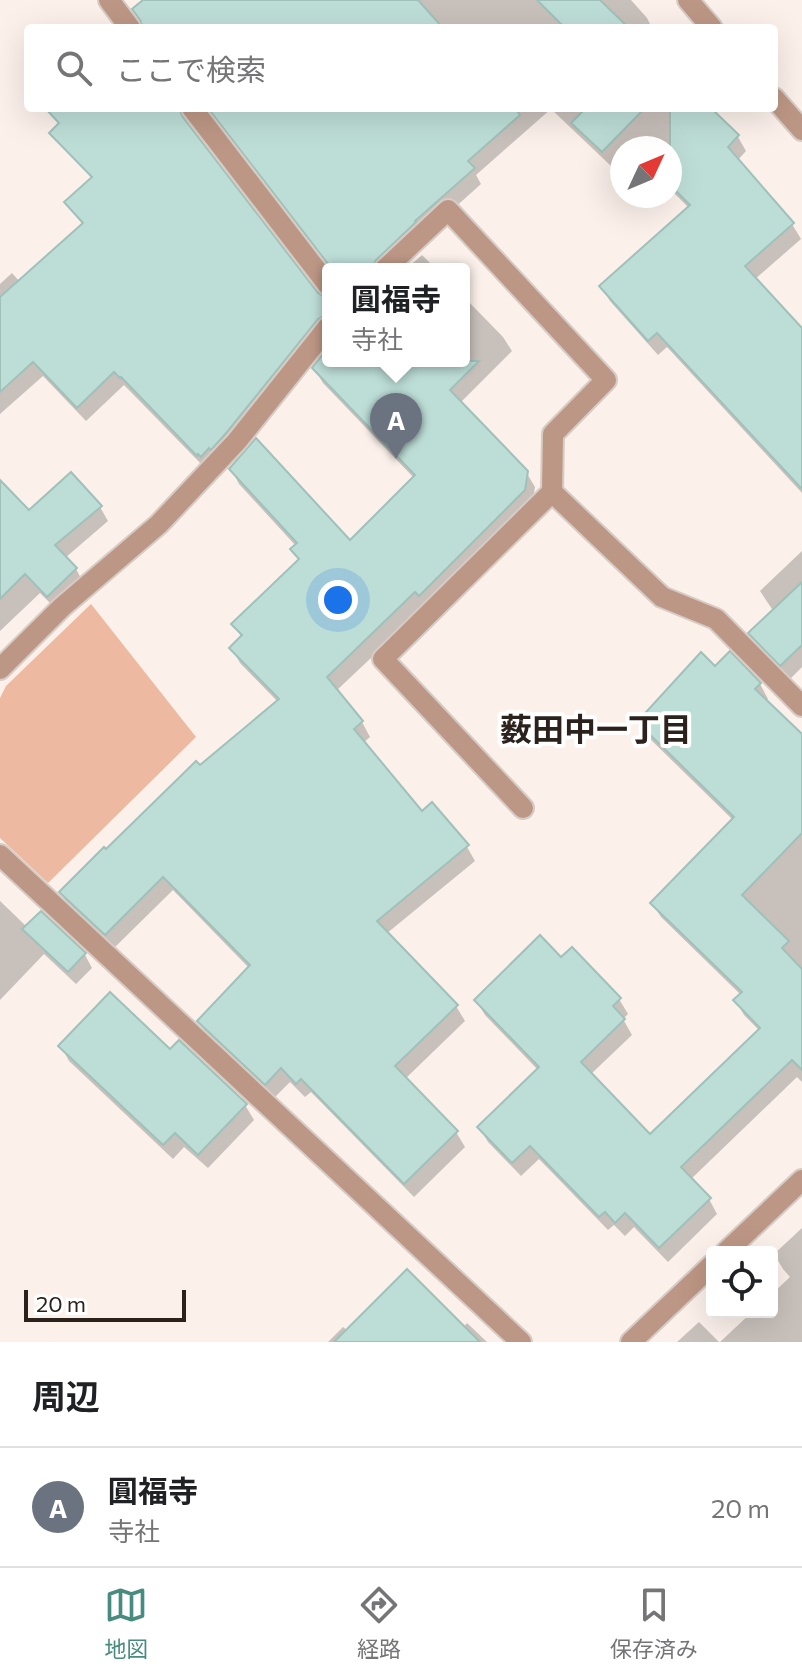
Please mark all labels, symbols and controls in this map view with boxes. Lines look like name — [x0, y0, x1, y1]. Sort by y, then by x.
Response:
search box — [24, 24, 778, 112]
icon: search — [52, 46, 96, 90]
text: ここで検索 — [116, 50, 266, 87]
north arrow — [610, 136, 682, 208]
popup — [322, 263, 470, 367]
text: 圓福寺 — [351, 279, 441, 316]
text: 寺社 — [351, 323, 403, 354]
pin: A — [370, 393, 422, 459]
your location — [318, 580, 358, 620]
district label: 薮田中一丁目 — [500, 708, 692, 748]
map controls — [706, 1246, 778, 1318]
button: locate — [706, 1246, 778, 1318]
scale bar — [24, 1286, 186, 1322]
text: 20 m — [36, 1290, 86, 1317]
text: 周辺 — [32, 1374, 100, 1416]
text: 圓福寺 — [108, 1471, 198, 1508]
text: A — [49, 1492, 67, 1523]
text: 20 m — [711, 1492, 770, 1523]
text: 寺社 — [108, 1515, 160, 1546]
tab: 地図 — [104, 1583, 148, 1663]
tab: 経路 — [357, 1583, 401, 1663]
tab: 保存済み — [610, 1583, 698, 1663]

